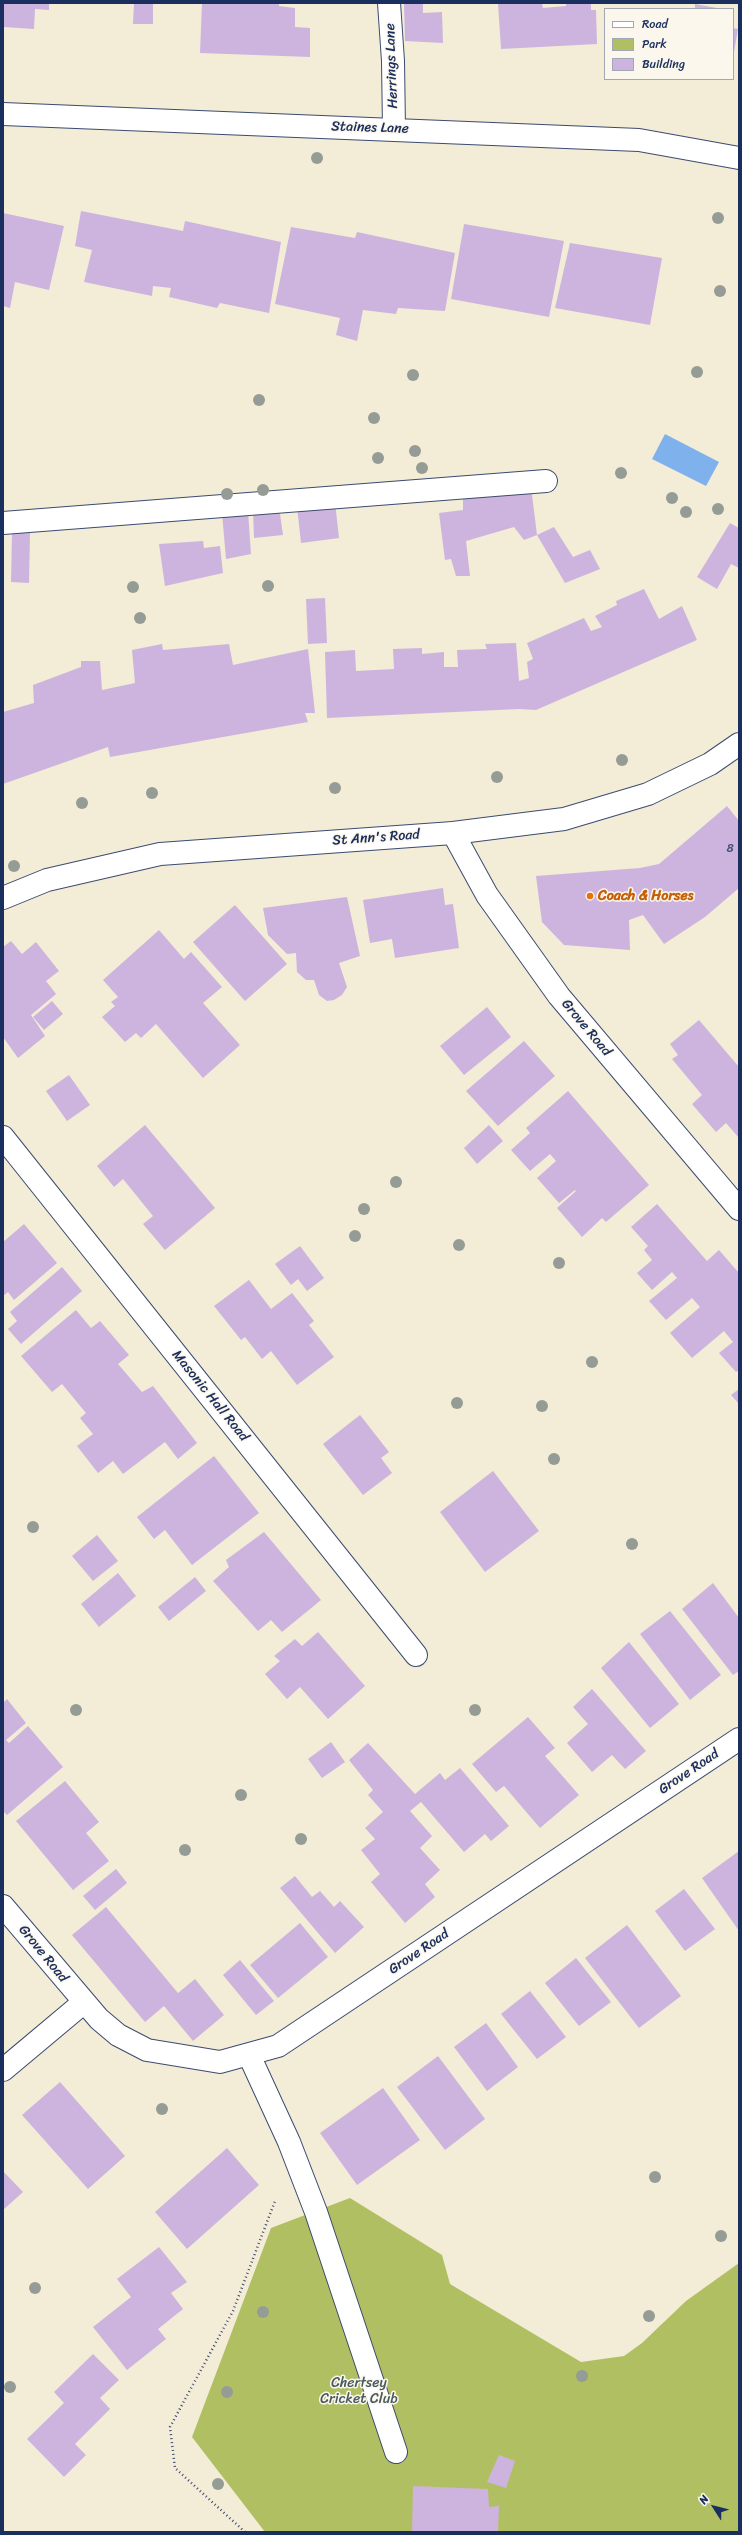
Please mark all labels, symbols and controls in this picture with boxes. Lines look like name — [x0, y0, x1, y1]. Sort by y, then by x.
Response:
legend — [604, 8, 734, 80]
text: Road — [642, 13, 668, 35]
street label: Herrings Lane — [382, 23, 402, 109]
text: Park — [642, 33, 667, 55]
text: Building — [642, 53, 685, 75]
street label: Staines Lane — [331, 118, 409, 138]
street label: St Ann's Road — [332, 827, 420, 849]
house number: 8 — [726, 842, 734, 856]
place label: Coach & Horses — [598, 888, 693, 904]
marker: Coach & Horses — [585, 891, 595, 901]
street label: Grove Road — [557, 996, 615, 1060]
street label: Masonic Hall Road — [168, 1347, 252, 1445]
street label: Grove Road — [656, 1746, 722, 1798]
street label: Grove Road — [15, 1922, 71, 1986]
street label: Grove Road — [386, 1926, 452, 1978]
park label: Chertsey Cricket Club — [320, 2375, 398, 2408]
north arrow — [694, 2487, 734, 2527]
text: N — [694, 2491, 714, 2508]

